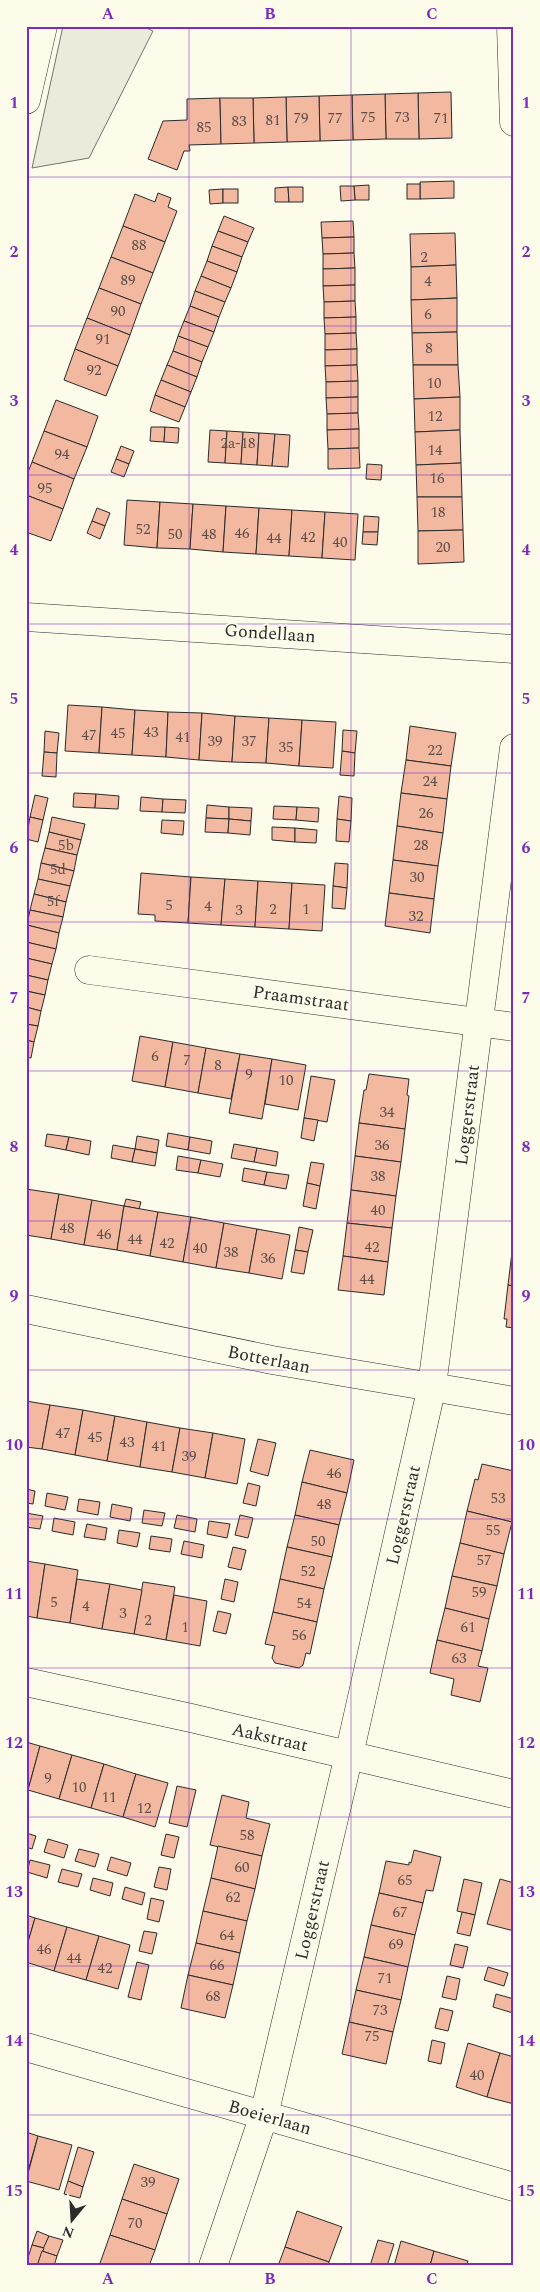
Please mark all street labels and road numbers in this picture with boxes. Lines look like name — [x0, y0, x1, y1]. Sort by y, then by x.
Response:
street label: Gondellaan — [223, 617, 317, 650]
street label: Praamstraat — [251, 978, 351, 1019]
street label: Loggerstraat — [448, 1063, 487, 1167]
street label: Botterlaan — [225, 1338, 313, 1381]
street label: Loggerstraat — [379, 1463, 428, 1568]
street label: Aakstraat — [229, 1716, 311, 1759]
street label: Loggerstraat — [288, 1858, 337, 1963]
street label: Boeierlaan — [225, 2093, 315, 2142]

